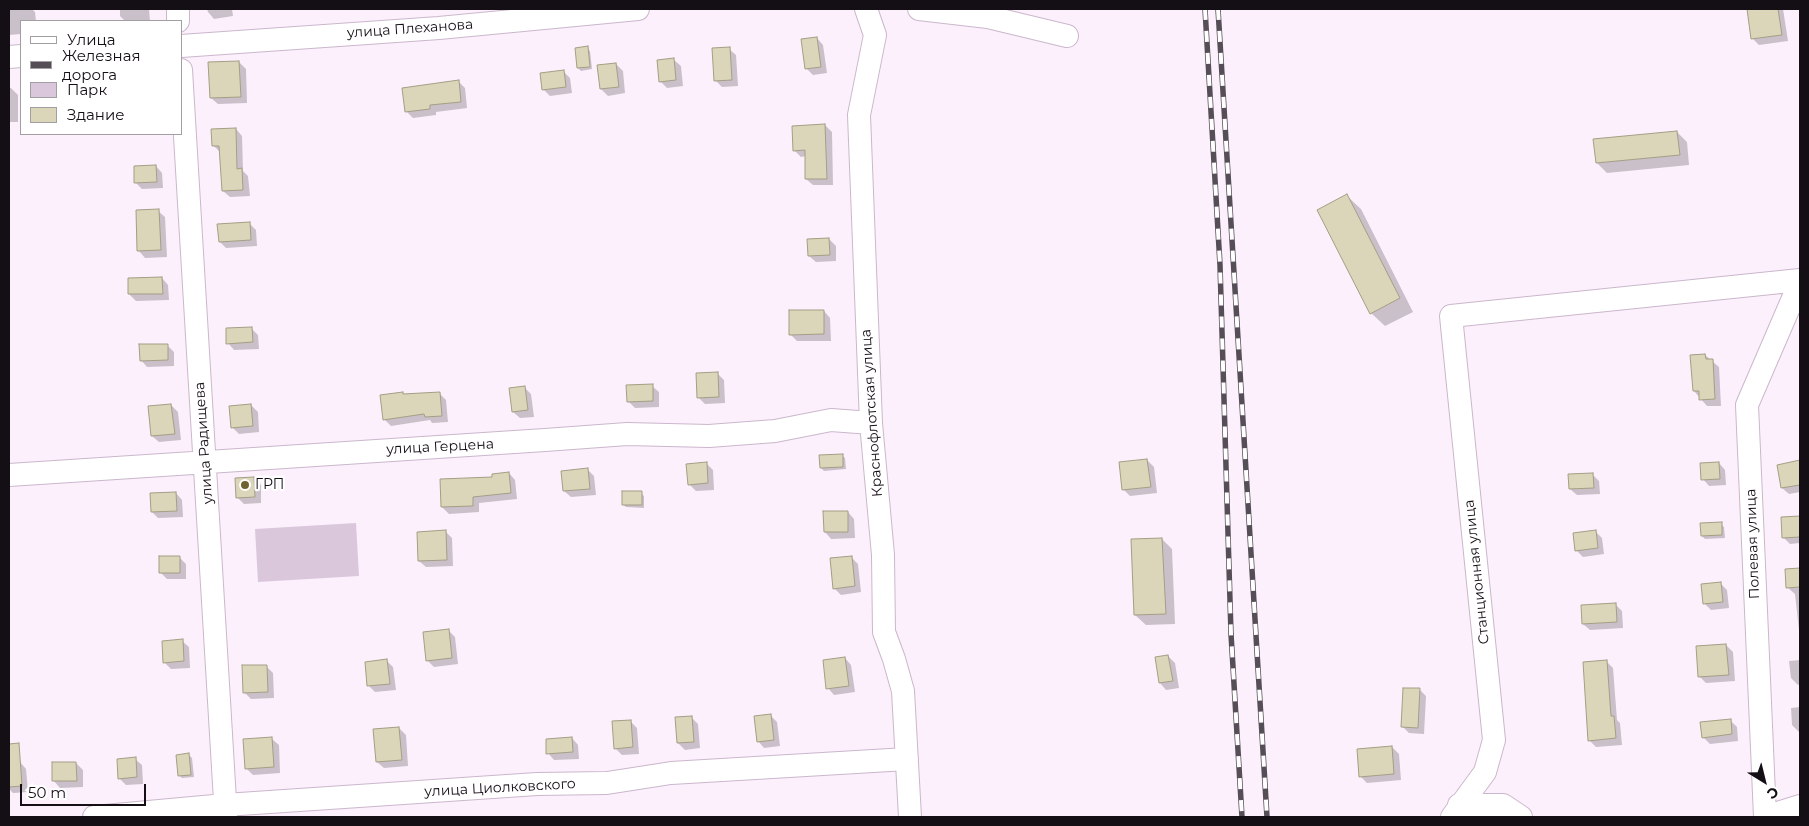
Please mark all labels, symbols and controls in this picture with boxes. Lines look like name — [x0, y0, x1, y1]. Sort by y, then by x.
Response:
street label: улица Плеханова — [346, 16, 474, 42]
legend — [20, 20, 182, 135]
text: Улица — [67, 30, 115, 49]
text: Железная дорога — [62, 46, 141, 84]
text: Парк — [67, 80, 107, 99]
text: Здание — [67, 105, 125, 124]
street label: Краснофлотская улица — [858, 328, 886, 498]
street label: улица Радищева — [191, 381, 217, 505]
street label: улица Герцена — [386, 436, 494, 458]
place label: ГРП — [255, 477, 284, 493]
marker: ГРП — [239, 479, 251, 491]
street label: Полевая улица — [1743, 489, 1763, 599]
street label: Станционная улица — [1461, 499, 1493, 645]
north arrow — [1739, 756, 1789, 806]
scale bar — [22, 774, 149, 806]
street label: улица Циолковского — [424, 776, 576, 800]
text: 50 m — [28, 783, 66, 802]
text: С — [1763, 783, 1782, 803]

